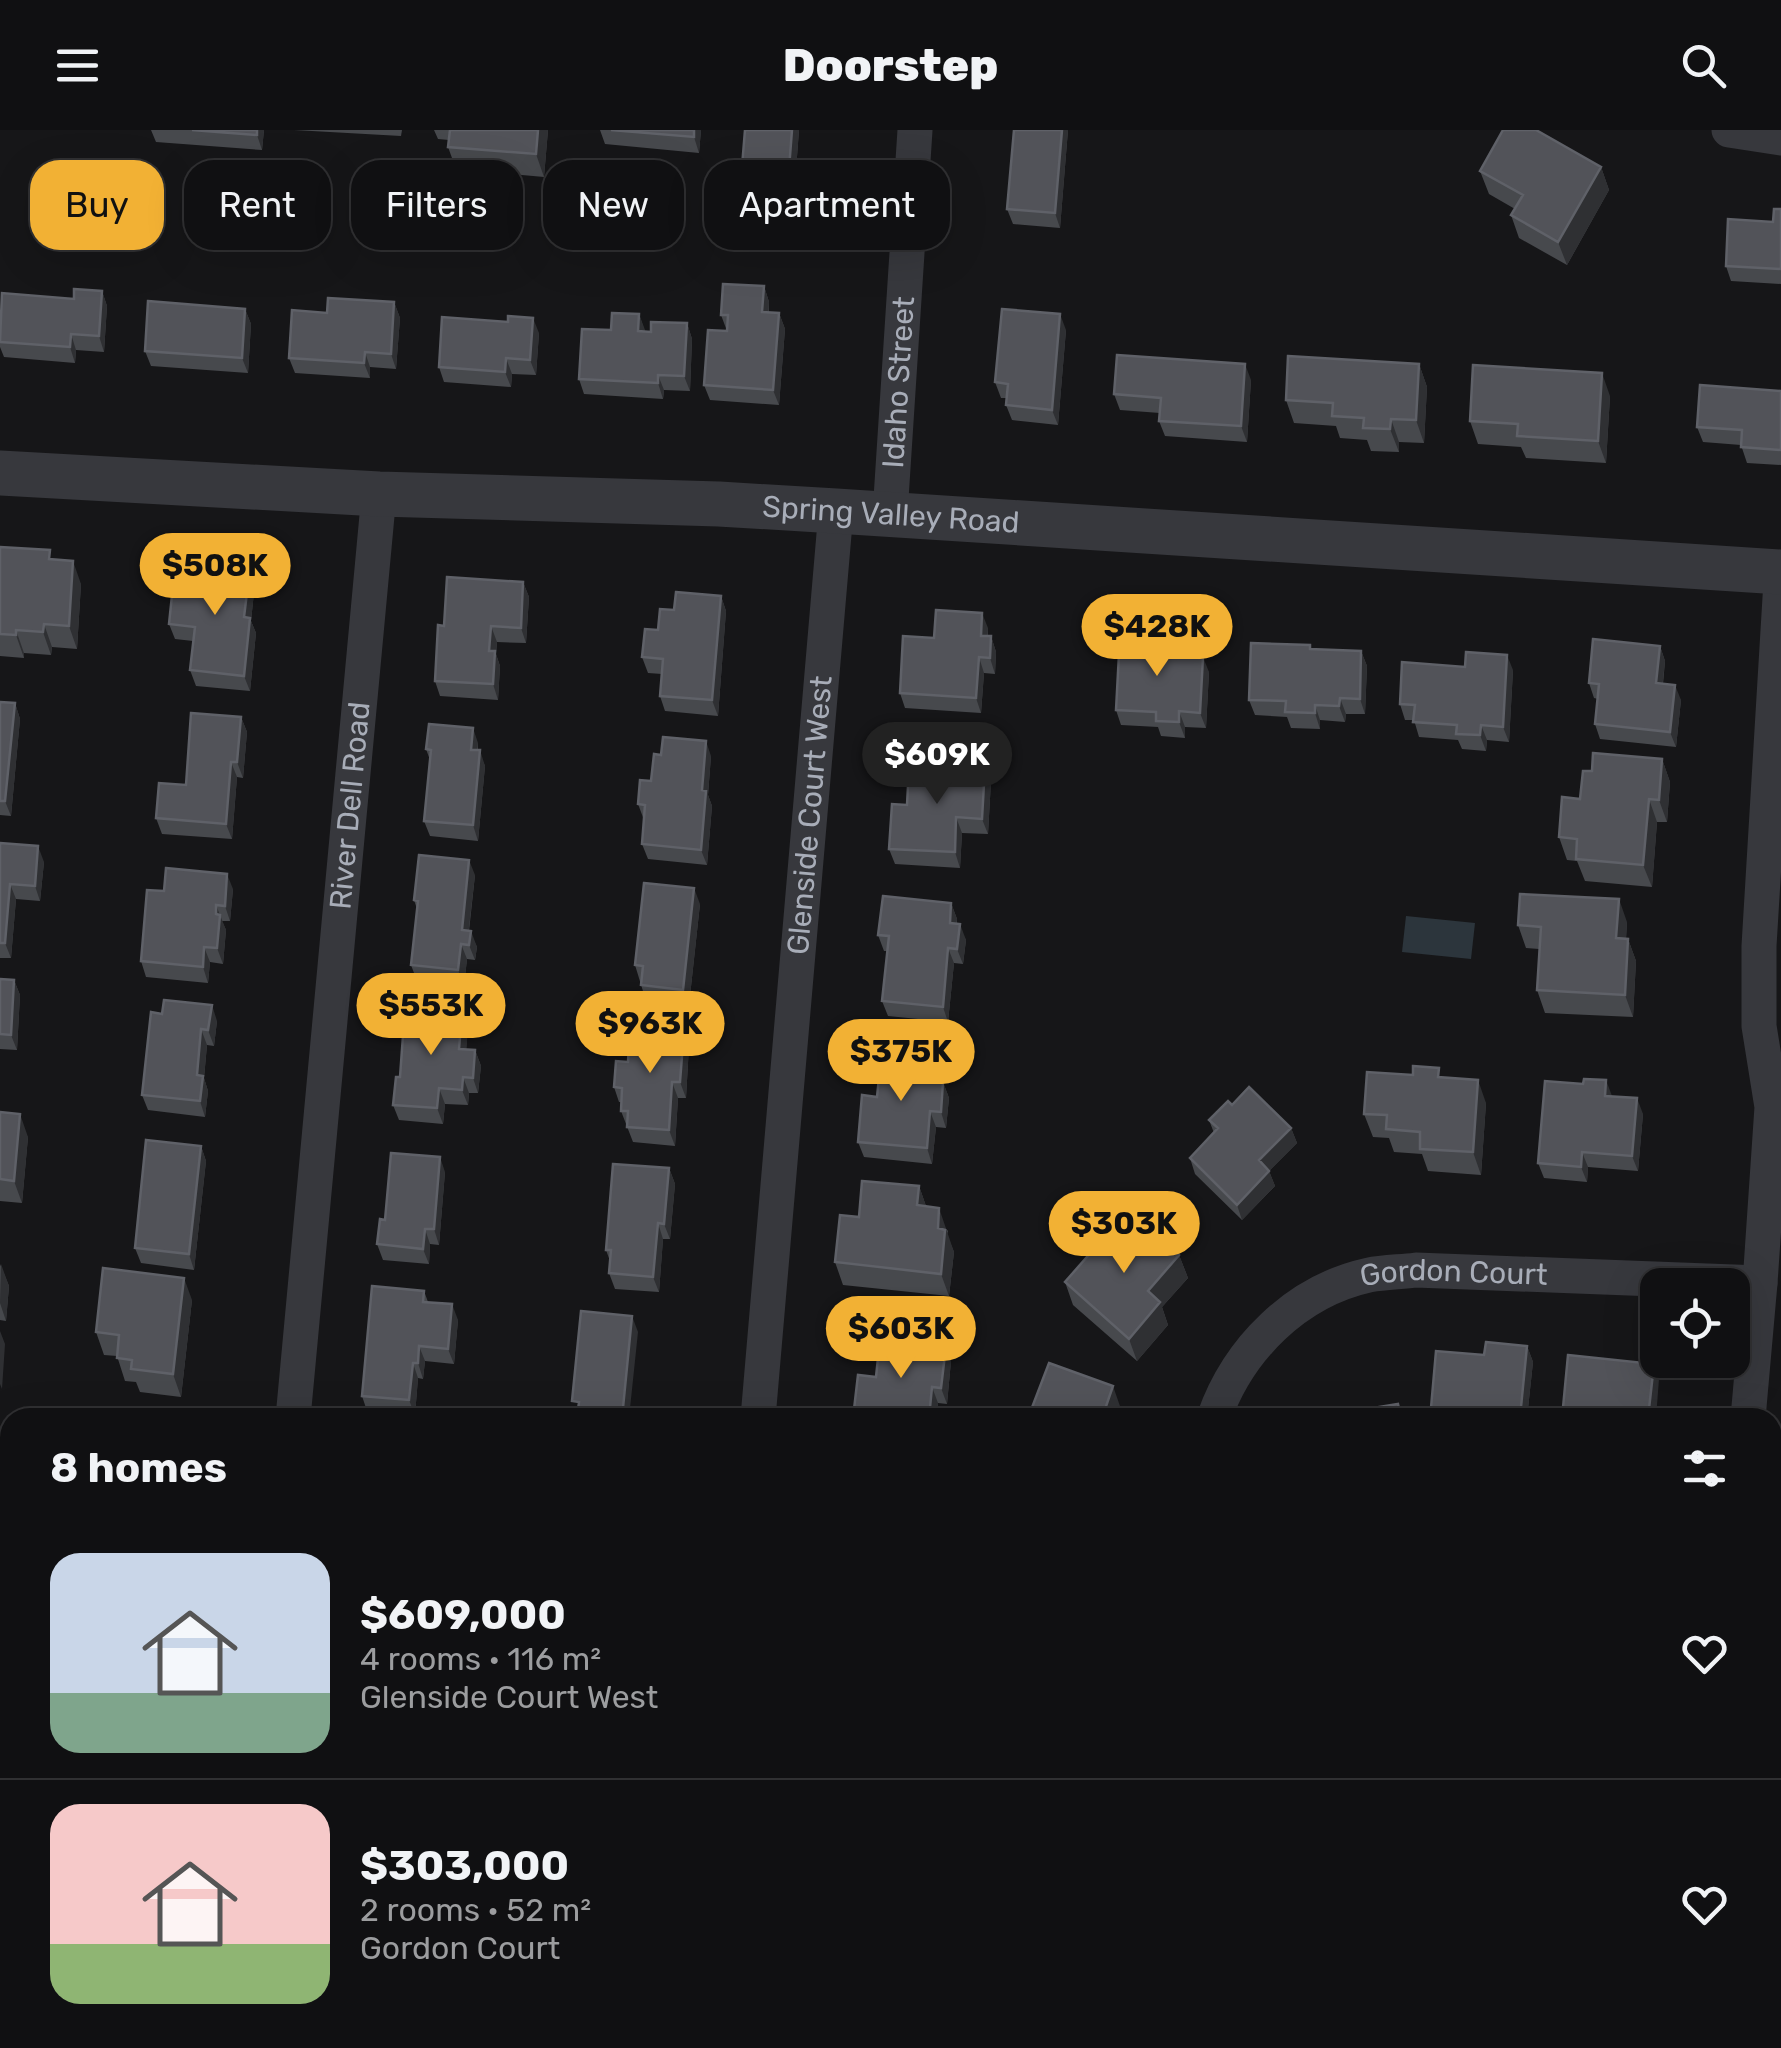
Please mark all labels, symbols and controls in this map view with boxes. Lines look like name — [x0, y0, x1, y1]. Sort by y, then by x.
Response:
icon: menu — [50, 38, 105, 93]
icon: search — [1676, 38, 1731, 93]
text: Doorstep — [783, 39, 998, 92]
chip: Buy — [30, 160, 164, 250]
chip: Rent — [184, 160, 331, 250]
chip: Filters — [351, 160, 523, 250]
chip: New — [543, 160, 684, 250]
chip: Apartment — [704, 160, 950, 250]
street label: Idaho Street — [875, 295, 922, 469]
street label: Spring Valley Road — [761, 489, 1021, 541]
pin: $508K — [145, 533, 285, 618]
text: $508K — [162, 546, 268, 584]
pin: $428K — [1087, 594, 1227, 679]
text: $428K — [1104, 607, 1210, 645]
street label: Glenside Court West — [780, 674, 840, 956]
street label: River Dell Road — [322, 700, 378, 911]
pin: $609K — [867, 722, 1007, 807]
text: $609K — [884, 735, 990, 773]
pin: $553K — [361, 973, 501, 1058]
text: $553K — [378, 986, 484, 1024]
pin: $963K — [580, 991, 720, 1076]
text: $963K — [598, 1004, 702, 1042]
pin: $375K — [831, 1019, 971, 1104]
text: $375K — [850, 1032, 952, 1070]
pin: $303K — [1054, 1191, 1194, 1276]
text: $303K — [1071, 1204, 1177, 1242]
street label: Gordon Court — [1357, 1252, 1548, 1294]
map controls — [1640, 1268, 1750, 1378]
button: locate — [1640, 1268, 1750, 1378]
pin: $603K — [831, 1296, 971, 1381]
text: $603K — [848, 1309, 954, 1347]
icon: filters — [1677, 1441, 1732, 1496]
text: 8 homes — [50, 1443, 227, 1493]
text: $609,000 — [360, 1590, 566, 1640]
icon: home — [130, 1593, 250, 1713]
icon: heart — [1677, 1626, 1732, 1681]
text: 4 rooms · 116 m² — [360, 1640, 601, 1678]
text: Glenside Court West — [360, 1678, 658, 1716]
text: $303,000 — [360, 1841, 569, 1891]
icon: home — [130, 1844, 250, 1964]
icon: heart — [1677, 1877, 1732, 1932]
text: 2 rooms · 52 m² — [360, 1891, 591, 1929]
text: Gordon Court — [360, 1929, 560, 1967]

